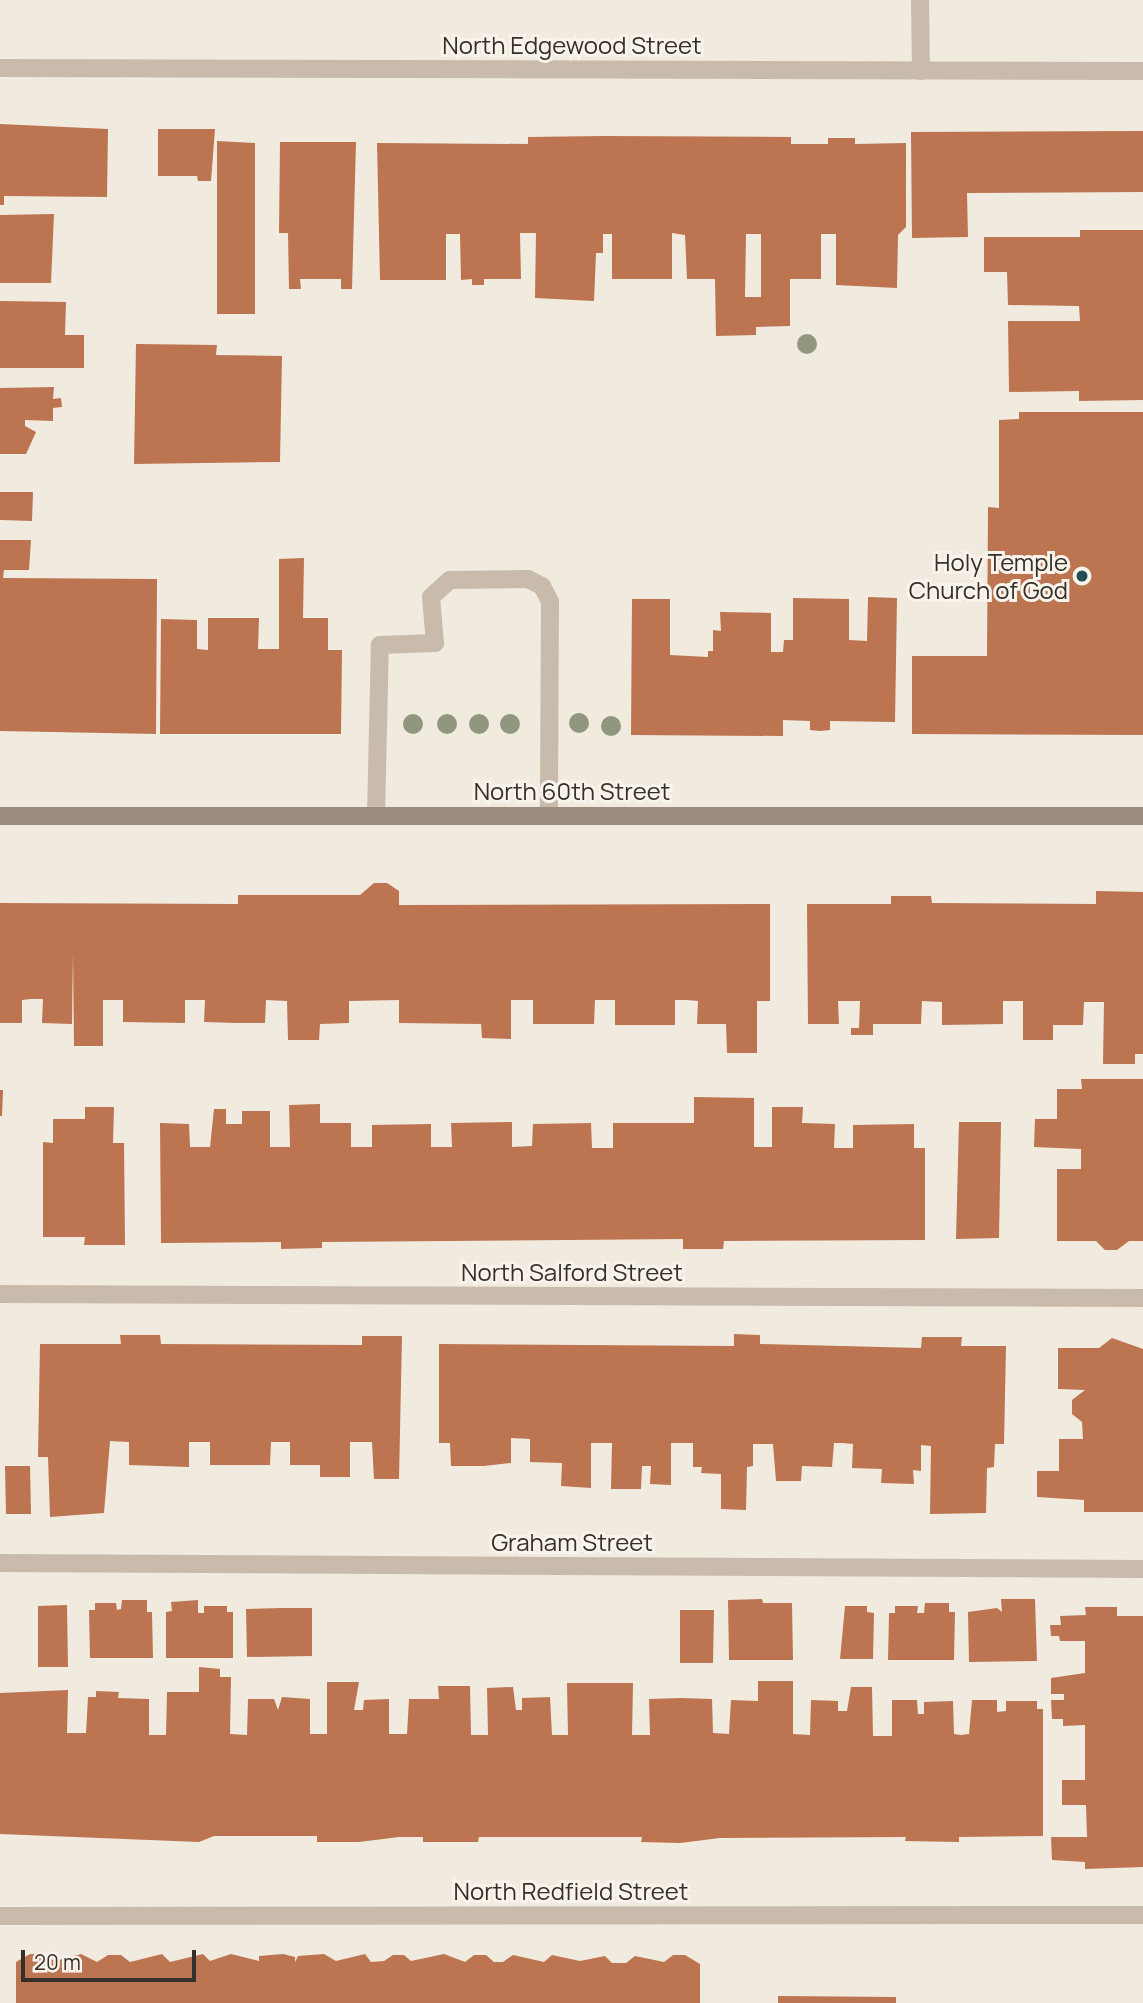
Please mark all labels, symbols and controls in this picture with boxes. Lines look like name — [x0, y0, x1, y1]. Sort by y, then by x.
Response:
street label: North Edgewood Street — [442, 31, 702, 59]
place label: Holy Temple Church of God — [909, 548, 1068, 604]
marker: Holy Temple Church of God — [1074, 568, 1090, 584]
street label: North 60th Street — [474, 777, 670, 805]
street label: North Salford Street — [461, 1258, 683, 1286]
street label: Graham Street — [491, 1528, 653, 1556]
street label: North Redfield Street — [454, 1877, 688, 1905]
scale bar — [24, 1937, 200, 1981]
text: 20 m — [34, 1948, 81, 1976]

